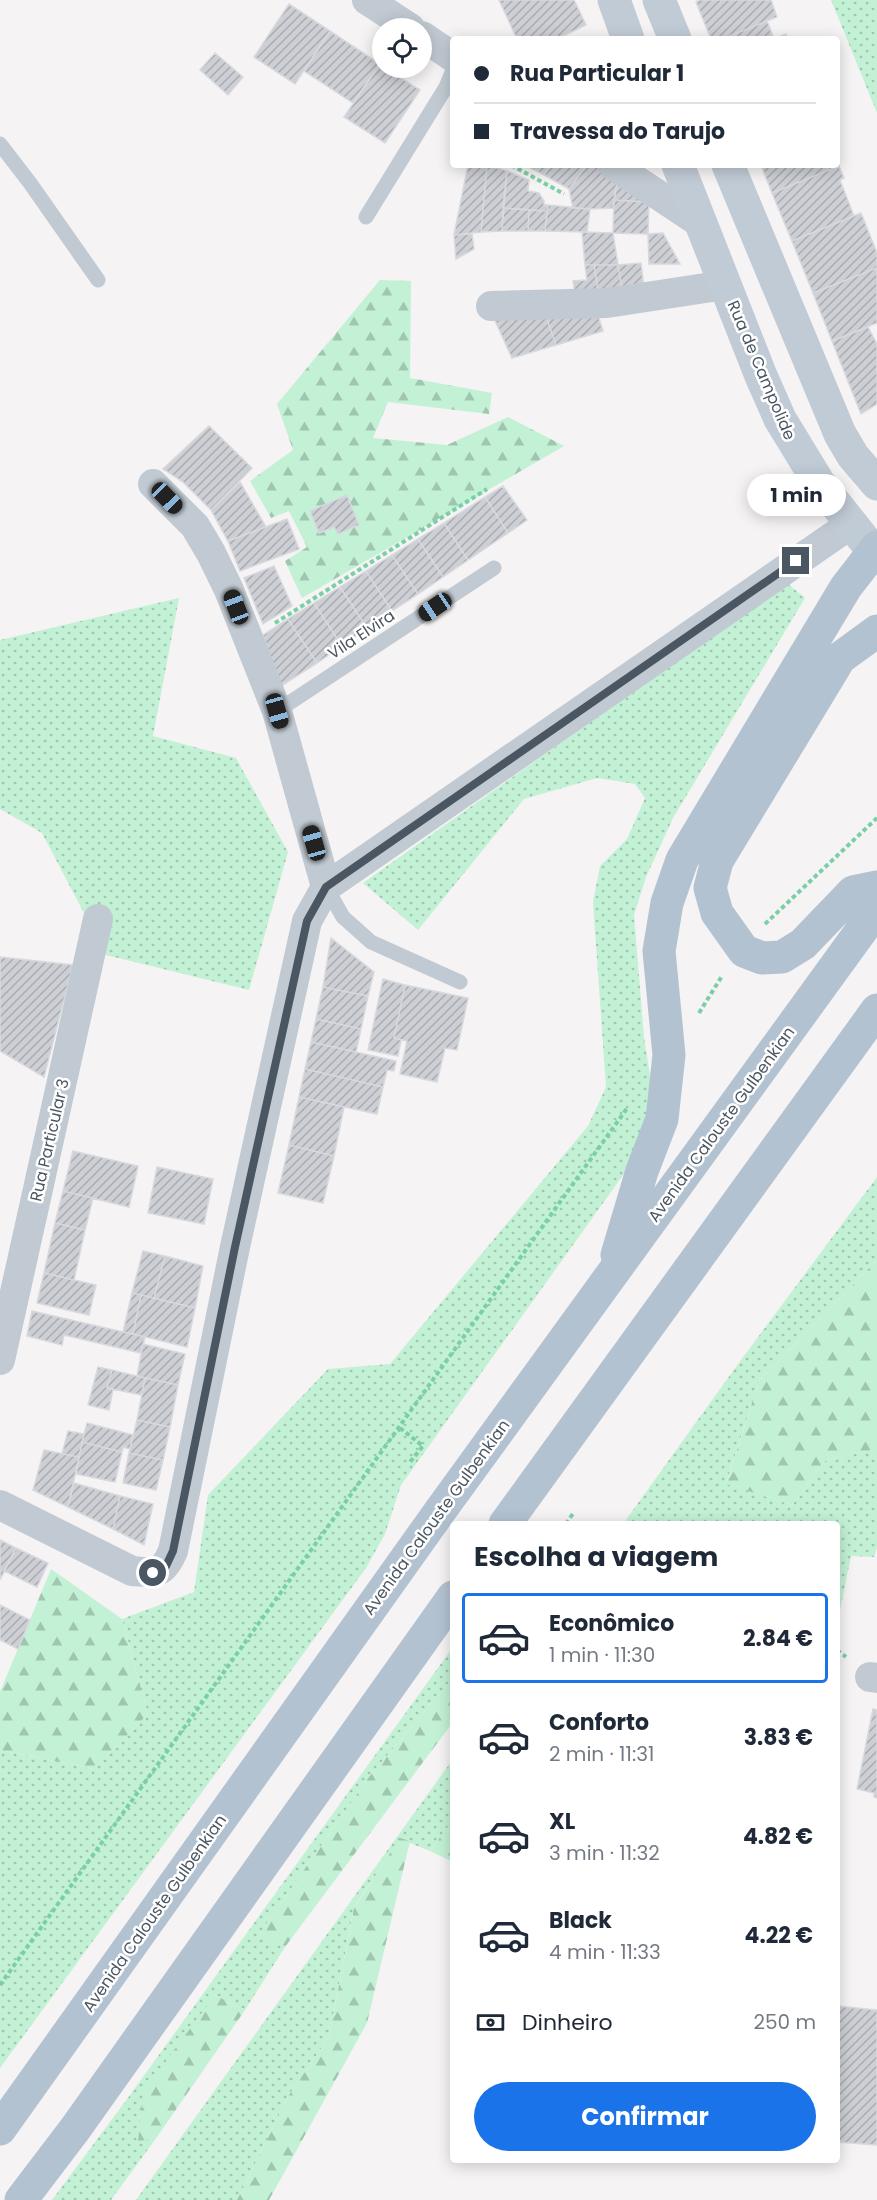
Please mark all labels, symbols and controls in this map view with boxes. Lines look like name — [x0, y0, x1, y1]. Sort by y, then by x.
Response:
map controls — [372, 18, 432, 78]
button: locate — [372, 18, 432, 78]
text: Rua Particular 1 — [510, 58, 684, 89]
text: Travessa do Tarujo — [510, 116, 725, 147]
street label: Rua de Campolide — [722, 297, 801, 444]
callout: 1 min — [746, 474, 846, 516]
car — [148, 479, 186, 517]
text: 1 min — [770, 481, 823, 509]
route end — [782, 547, 809, 574]
car — [221, 587, 251, 627]
car — [415, 589, 455, 625]
street label: Vila Elvira — [323, 604, 399, 665]
car — [263, 691, 291, 731]
car — [300, 823, 328, 863]
street label: Avenida Calouste Gulbenkian — [643, 1022, 800, 1227]
street label: Rua Particular 3 — [24, 1077, 75, 1204]
street label: Avenida Calouste Gulbenkian — [358, 1415, 515, 1620]
text: Escolha a viagem — [474, 1538, 718, 1575]
route start — [139, 1559, 166, 1586]
text: Econômico — [549, 1608, 674, 1639]
icon: car — [477, 1611, 531, 1665]
text: 2.84 € — [743, 1623, 813, 1654]
text: 1 min · 11:30 — [549, 1641, 655, 1669]
text: Conforto — [549, 1707, 649, 1738]
icon: car — [477, 1710, 531, 1764]
text: 3.83 € — [744, 1722, 813, 1753]
text: 2 min · 11:31 — [549, 1740, 654, 1768]
text: XL — [549, 1806, 575, 1837]
icon: car — [477, 1809, 531, 1863]
street label: Avenida Calouste Gulbenkian — [77, 1810, 232, 2017]
text: 4.82 € — [743, 1821, 813, 1852]
text: 3 min · 11:32 — [549, 1839, 660, 1867]
text: Black — [549, 1905, 612, 1936]
icon: car — [477, 1908, 531, 1962]
text: 4.22 € — [745, 1920, 813, 1951]
text: 4 min · 11:33 — [549, 1938, 661, 1966]
icon: cash — [474, 2006, 507, 2039]
text: Dinheiro — [522, 2007, 612, 2038]
text: 250 m — [753, 2008, 816, 2036]
button: Confirmar — [474, 2082, 816, 2151]

